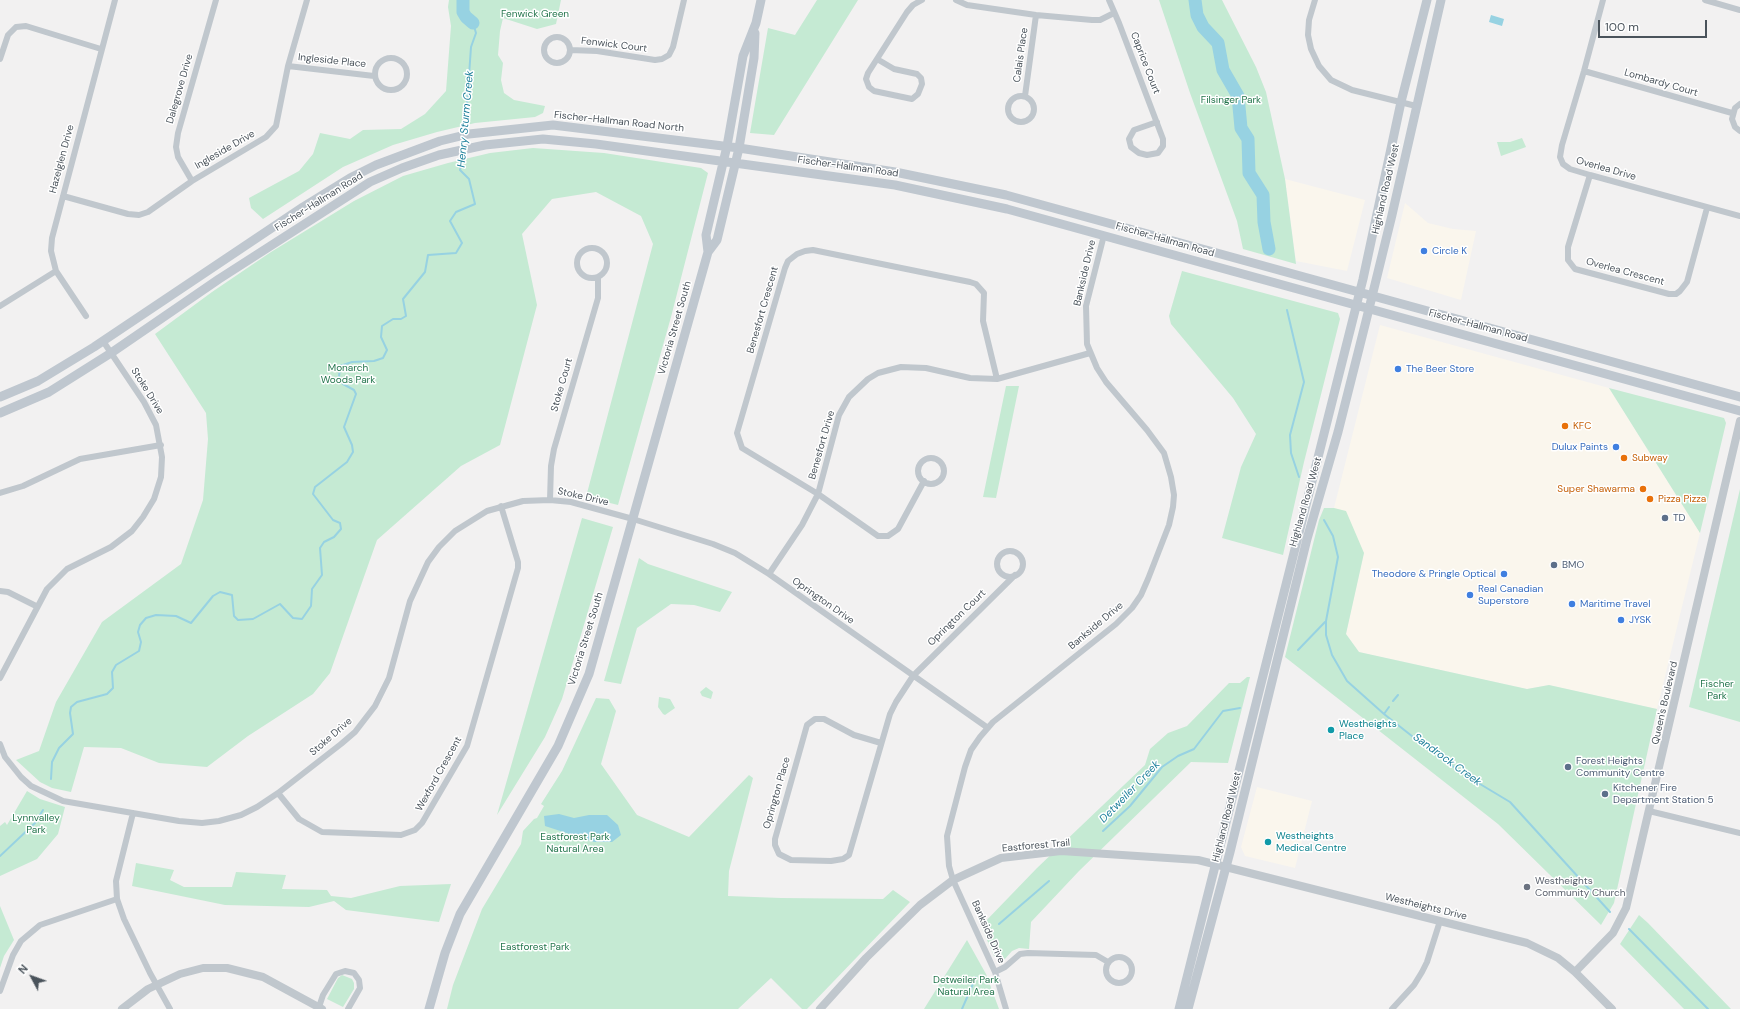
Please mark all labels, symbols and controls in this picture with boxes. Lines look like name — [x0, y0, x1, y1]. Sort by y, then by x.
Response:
park label: Fenwick Green — [501, 8, 569, 20]
scale bar — [1600, 12, 1709, 38]
text: 100 m — [1605, 19, 1639, 35]
street label: Calais Place — [1011, 27, 1031, 83]
street label: Caprice Court — [1128, 30, 1162, 96]
street label: Fenwick Court — [580, 35, 648, 55]
street label: Ingleside Place — [297, 51, 367, 71]
street label: Dalegrove Drive — [164, 53, 196, 125]
street label: Lombardy Court — [1623, 67, 1699, 99]
water label: Henry Sturm Creek — [455, 70, 477, 168]
park label: Filsinger Park — [1201, 94, 1261, 106]
street label: Fischer-Hallman Road North — [553, 109, 685, 135]
street label: Hazelglen Drive — [47, 123, 77, 195]
street label: Ingleside Drive — [193, 128, 257, 172]
street label: Highland Road West — [1370, 143, 1402, 235]
street label: Fischer-Hallman Road — [797, 154, 899, 180]
street label: Overlea Drive — [1575, 155, 1637, 183]
street label: Fischer-Hallman Road — [273, 170, 365, 234]
street label: Fischer-Hallman Road — [1114, 220, 1216, 260]
street label: Bankside Drive — [1072, 239, 1098, 307]
place label: Circle K — [1432, 245, 1467, 257]
marker: Circle K — [1419, 246, 1429, 256]
street label: Overlea Crescent — [1585, 256, 1665, 288]
street label: Benesfort Crescent — [745, 265, 781, 355]
street label: Victoria Street South — [656, 280, 694, 376]
street label: Fischer-Hallman Road — [1427, 307, 1529, 345]
street label: Stoke Court — [549, 357, 575, 413]
park label: Monarch Woods Park — [321, 362, 375, 386]
place label: The Beer Store — [1406, 363, 1474, 375]
marker: The Beer Store — [1393, 364, 1403, 374]
street label: Stoke Drive — [128, 366, 166, 416]
street label: Benesfort Drive — [806, 409, 838, 481]
place label: KFC — [1573, 420, 1591, 432]
marker: KFC — [1560, 421, 1570, 431]
place label: Dulux Paints — [1552, 441, 1608, 453]
marker: Dulux Paints — [1611, 442, 1621, 452]
place label: Subway — [1632, 452, 1668, 464]
marker: Subway — [1619, 453, 1629, 463]
street label: Highland Road West — [1287, 456, 1325, 548]
place label: Super Shawarma — [1557, 483, 1635, 495]
marker: Super Shawarma — [1638, 484, 1648, 494]
street label: Stoke Drive — [556, 485, 610, 509]
place label: Pizza Pizza — [1658, 493, 1706, 505]
marker: Pizza Pizza — [1645, 494, 1655, 504]
place label: TD — [1673, 512, 1685, 524]
marker: TD — [1660, 513, 1670, 523]
place label: BMO — [1562, 559, 1584, 571]
marker: BMO — [1549, 560, 1559, 570]
place label: Theodore & Pringle Optical — [1372, 568, 1496, 580]
marker: Theodore & Pringle Optical — [1499, 569, 1509, 579]
street label: Oprington Drive — [790, 575, 856, 627]
place label: Real Canadian Superstore — [1478, 583, 1543, 606]
street label: Oprington Court — [926, 587, 988, 649]
marker: Real Canadian Superstore — [1465, 590, 1475, 600]
street label: Victoria Street South — [566, 591, 606, 687]
place label: Maritime Travel — [1580, 598, 1650, 610]
marker: Maritime Travel — [1567, 599, 1577, 609]
street label: Bankside Drive — [1066, 600, 1126, 652]
place label: JYSK — [1629, 614, 1651, 626]
marker: JYSK — [1616, 615, 1626, 625]
street label: Queen's Boulevard — [1650, 660, 1680, 746]
park label: Fischer Park — [1700, 678, 1734, 702]
street label: Stoke Drive — [307, 715, 355, 759]
place label: Westheights Place — [1339, 718, 1397, 742]
marker: Westheights Place — [1326, 725, 1336, 735]
water label: Sandrock Creek — [1410, 731, 1484, 789]
street label: Wexford Crescent — [413, 735, 465, 813]
place label: Forest Heights Community Centre — [1576, 755, 1665, 778]
street label: Oprington Place — [761, 756, 793, 830]
water label: Detweiler Creek — [1097, 758, 1163, 826]
marker: Forest Heights Community Centre — [1563, 762, 1573, 772]
street label: Highland Road West — [1210, 771, 1244, 863]
place label: Kitchener Fire Department Station 5 — [1613, 782, 1714, 806]
marker: Kitchener Fire Department Station 5 — [1600, 789, 1610, 799]
park label: Lynnvalley Park — [12, 812, 60, 836]
place label: Westheights Medical Centre — [1276, 830, 1347, 854]
park label: Eastforest Park Natural Area — [540, 831, 610, 854]
street label: Eastforest Trail — [1001, 837, 1071, 855]
marker: Westheights Medical Centre — [1263, 837, 1273, 847]
place label: Westheights Community Church — [1535, 875, 1626, 898]
marker: Westheights Community Church — [1522, 882, 1532, 892]
street label: Westheights Drive — [1384, 891, 1468, 923]
street label: Bankside Drive — [969, 899, 1007, 965]
park label: Eastforest Park — [500, 941, 570, 953]
north arrow — [12, 957, 52, 997]
text: N — [15, 962, 31, 977]
park label: Detweiler Park Natural Area — [933, 974, 999, 998]

